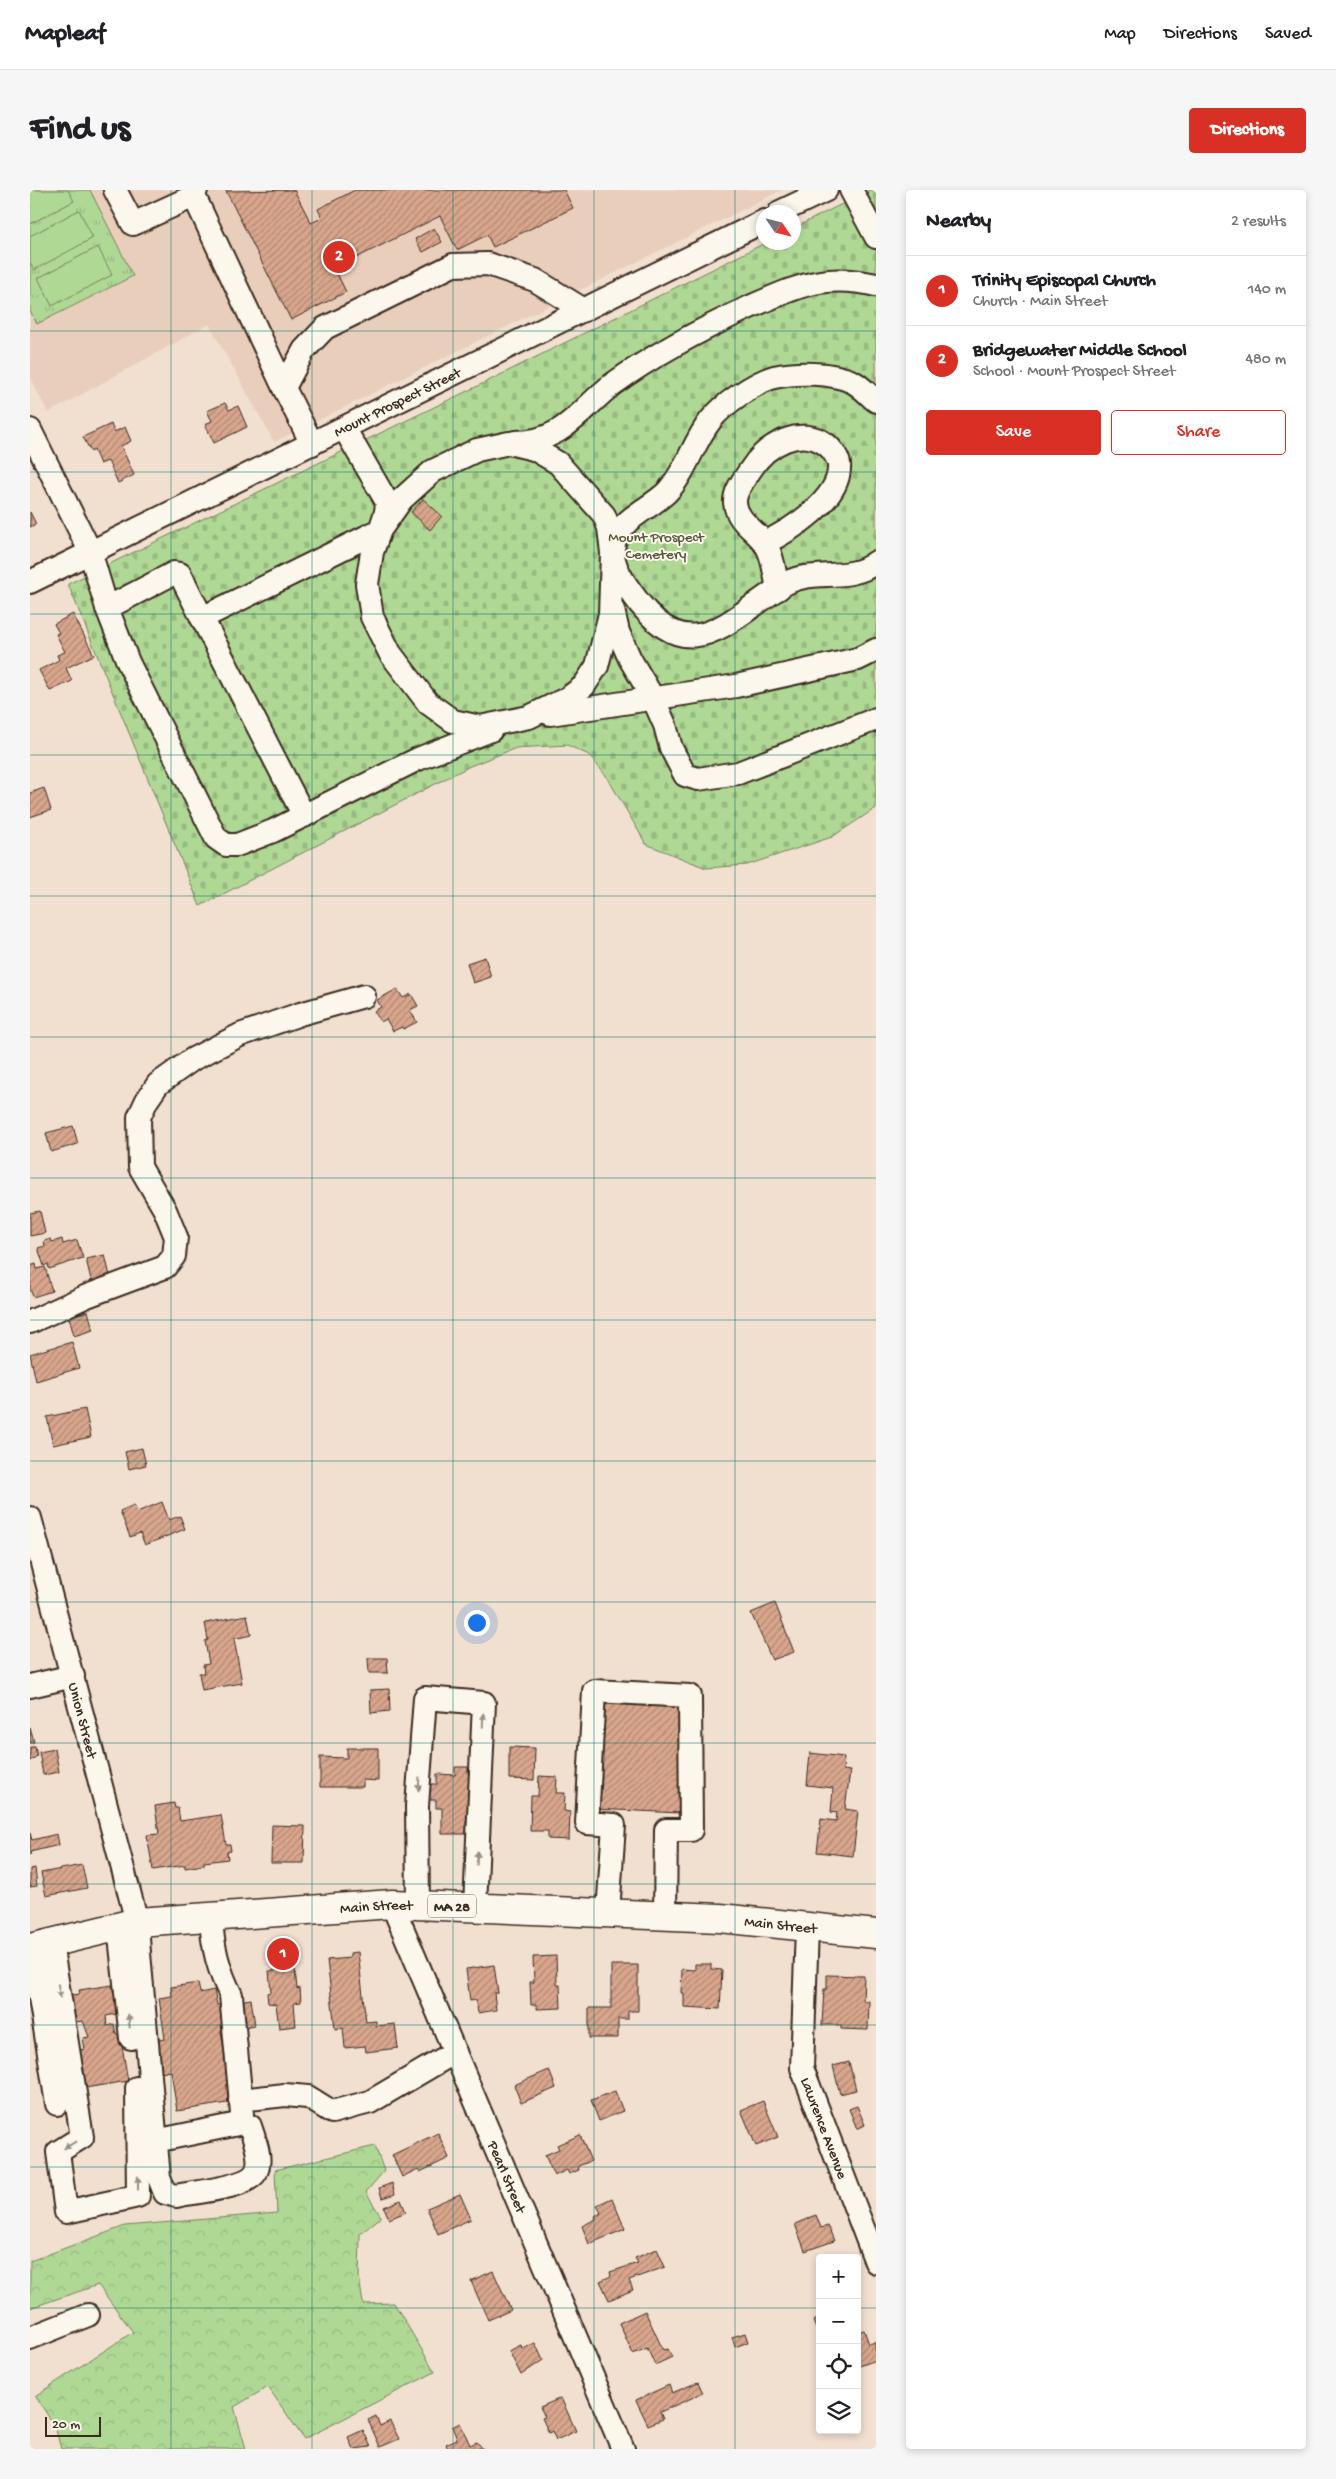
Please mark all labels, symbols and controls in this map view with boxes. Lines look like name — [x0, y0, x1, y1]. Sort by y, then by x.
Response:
text: Mapleaf — [25, 20, 105, 49]
text: Map — [1104, 24, 1136, 45]
text: Directions — [1164, 24, 1237, 45]
text: Saved — [1265, 24, 1311, 45]
button: Directions — [1189, 108, 1306, 153]
text: Find us — [30, 110, 130, 151]
north arrow — [756, 205, 801, 250]
text: Nearby — [926, 210, 991, 235]
text: 2 results — [1231, 213, 1286, 232]
pin: 2 — [323, 238, 355, 276]
text: Trinity Episcopal Church — [973, 270, 1156, 293]
text: 1 — [939, 281, 945, 300]
text: 140 m — [1248, 281, 1286, 300]
text: Church · Main Street — [973, 293, 1108, 312]
text: Bridgewater Middle School — [973, 340, 1187, 363]
text: 2 — [938, 351, 946, 370]
text: 480 m — [1245, 351, 1286, 370]
text: School · Mount Prospect Street — [973, 363, 1175, 382]
street label: Mount Prospect Street — [332, 364, 466, 442]
button: Save — [926, 410, 1101, 455]
button: Share — [1111, 410, 1286, 455]
park label: Mount Prospect Cemetery — [608, 529, 706, 564]
your location — [464, 1610, 490, 1636]
street label: Union Street — [63, 1681, 101, 1762]
one-way arrow — [479, 1712, 487, 1728]
one-way arrow — [414, 1777, 422, 1793]
one-way arrow — [473, 1850, 481, 1866]
road number: MA 28 — [428, 1894, 476, 1918]
street label: Main Street — [340, 1897, 415, 1919]
street label: Main Street — [743, 1914, 819, 1939]
pin: 1 — [267, 1935, 299, 1973]
one-way arrow — [55, 1983, 63, 1999]
one-way arrow — [125, 2012, 133, 2028]
street label: Lawrence Avenue — [795, 2075, 851, 2182]
street label: Pearl Street — [482, 2138, 530, 2218]
one-way arrow — [64, 2140, 77, 2149]
one-way arrow — [134, 2175, 142, 2191]
map controls — [816, 2254, 861, 2434]
button: + — [816, 2254, 861, 2299]
button: − — [816, 2299, 861, 2344]
button: locate — [816, 2344, 861, 2389]
button: layers — [816, 2389, 861, 2434]
scale bar — [45, 2414, 101, 2437]
text: 20 m — [52, 2417, 80, 2434]

